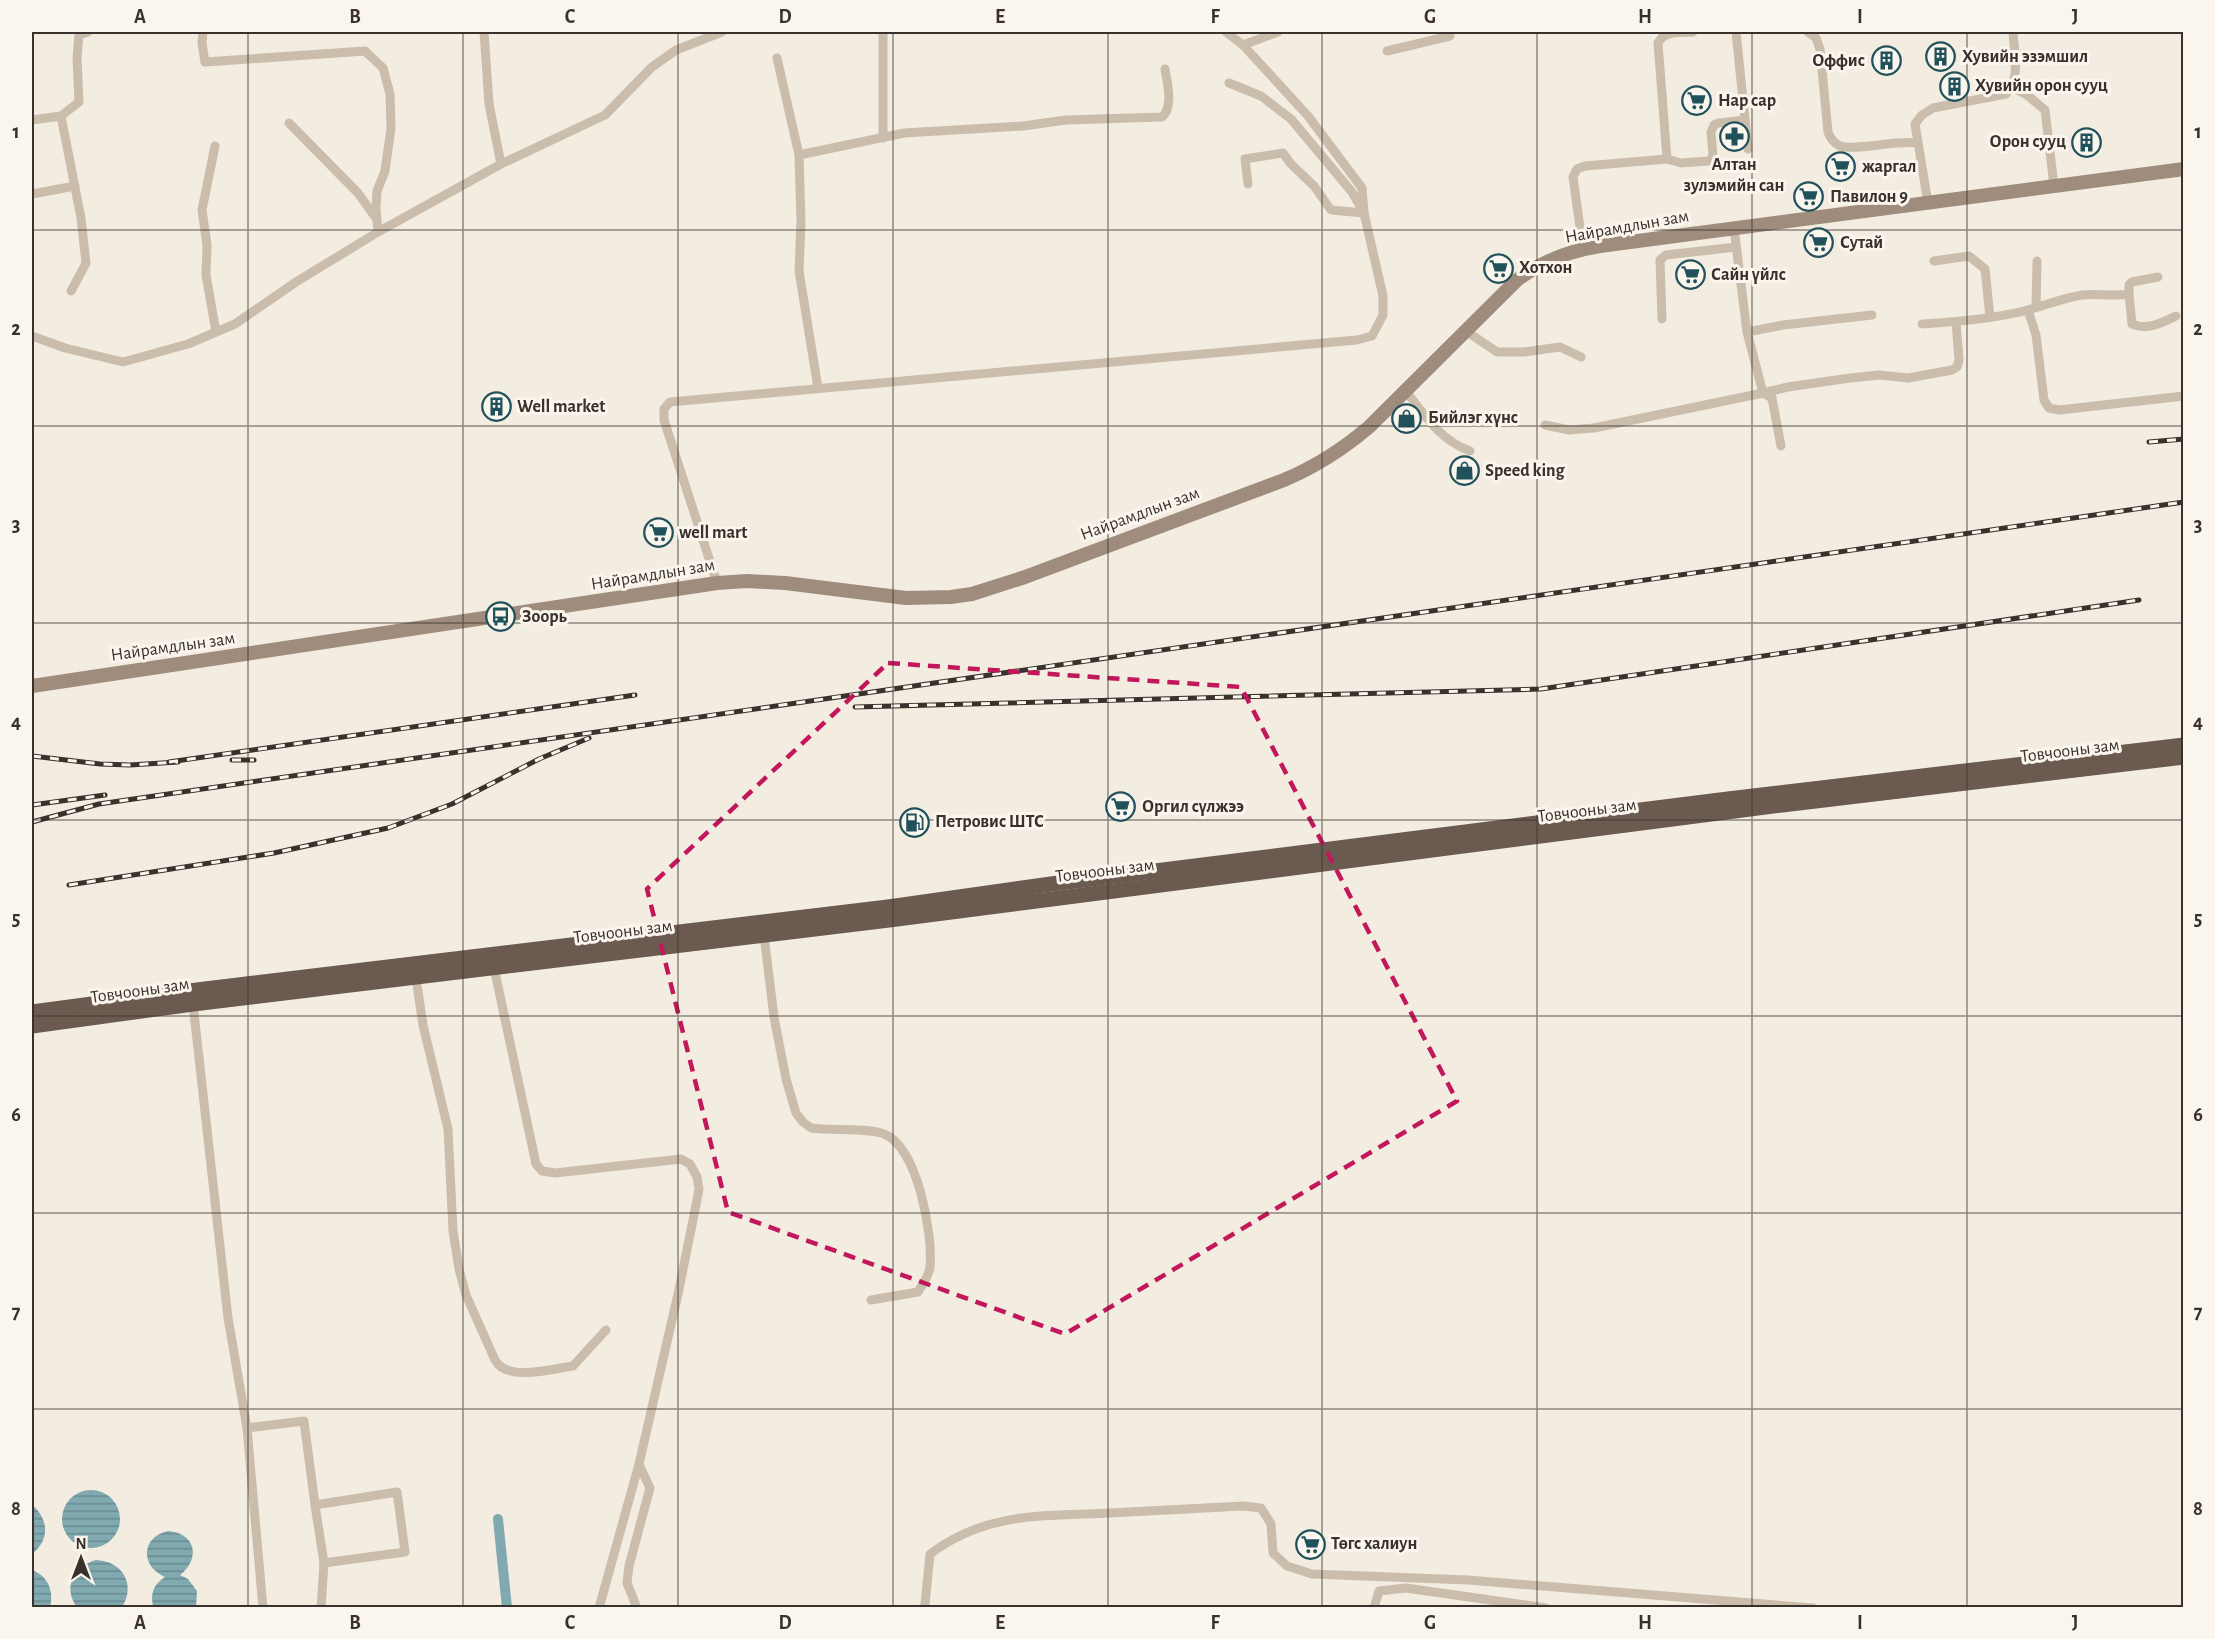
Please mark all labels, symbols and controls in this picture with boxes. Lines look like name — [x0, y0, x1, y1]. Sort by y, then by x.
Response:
text: A — [134, 7, 146, 27]
text: B — [349, 7, 361, 27]
text: C — [565, 7, 576, 27]
text: D — [778, 7, 792, 27]
text: E — [995, 7, 1005, 27]
text: F — [1210, 7, 1220, 27]
text: G — [1424, 7, 1436, 27]
text: H — [1638, 7, 1652, 27]
text: I — [1857, 7, 1863, 27]
text: J — [2072, 7, 2078, 27]
building icon: Хувийн эзэмшил — [1925, 41, 1957, 73]
building icon: Оффис — [1870, 45, 1902, 77]
place label: Хувийн эзэмшил — [1962, 48, 2088, 66]
place label: Оффис — [1812, 52, 1865, 70]
building icon: Хувийн орон сууц — [1938, 70, 1970, 102]
place label: Хувийн орон сууц — [1975, 77, 2108, 95]
supermarket icon: Нар сар — [1681, 85, 1713, 117]
place label: Нар сар — [1718, 92, 1776, 110]
pharmacy icon: Алтан зулэмийн сан — [1718, 120, 1750, 152]
text: 1 — [12, 122, 20, 142]
text: 1 — [2194, 122, 2202, 142]
building icon: Орон сууц — [2071, 126, 2103, 158]
place label: Орон сууц — [1990, 133, 2066, 151]
supermarket icon: жаргал — [1825, 151, 1857, 183]
place label: Алтан зулэмийн сан — [1684, 156, 1784, 195]
place label: жаргал — [1862, 158, 1917, 176]
supermarket icon: Павилон 9 — [1793, 181, 1825, 213]
place label: Павилон 9 — [1830, 188, 1908, 206]
street label: Найрамдлын зам — [1564, 207, 1690, 247]
supermarket icon: Сутай — [1803, 227, 1835, 259]
place label: Сутай — [1840, 234, 1883, 252]
supermarket icon: Хотхон — [1482, 252, 1514, 284]
place label: Хотхон — [1519, 259, 1572, 277]
supermarket icon: Сайн үйлс — [1674, 259, 1706, 291]
place label: Сайн үйлс — [1711, 266, 1786, 284]
text: 2 — [11, 319, 21, 339]
text: 2 — [2193, 319, 2203, 339]
building icon: Well market — [480, 391, 512, 423]
place label: Well market — [517, 398, 605, 416]
shop icon: Бийлэг хүнс — [1391, 402, 1423, 434]
place label: Бийлэг хүнс — [1428, 409, 1518, 427]
shop icon: Speed king — [1448, 455, 1480, 487]
place label: Speed king — [1485, 462, 1566, 480]
street label: Найрамдлын зам — [1078, 484, 1202, 544]
text: 3 — [12, 515, 20, 535]
text: 3 — [2194, 515, 2202, 535]
supermarket icon: well mart — [642, 517, 674, 549]
place label: well mart — [679, 524, 747, 542]
street label: Найрамдлын зам — [590, 556, 716, 594]
bus stop icon: Зоорь — [485, 601, 517, 633]
place label: Зоорь — [522, 608, 567, 626]
street label: Найрамдлын зам — [110, 629, 236, 665]
text: 4 — [11, 712, 21, 732]
text: 4 — [2193, 712, 2203, 732]
street label: Товчооны зам — [2019, 736, 2121, 766]
supermarket icon: Оргил сүлжээ — [1105, 791, 1137, 823]
street label: Товчооны зам — [1536, 796, 1638, 826]
place label: Оргил сүлжээ — [1142, 798, 1244, 816]
fuel station icon: Петровис ШТС — [898, 806, 930, 838]
place label: Петровис ШТС — [935, 813, 1044, 831]
street label: Товчооны зам — [1054, 856, 1156, 886]
text: 5 — [12, 909, 20, 929]
text: 5 — [2194, 909, 2202, 929]
street label: Товчооны зам — [572, 917, 674, 947]
street label: Товчооны зам — [89, 975, 191, 1007]
text: 6 — [11, 1105, 21, 1125]
text: 6 — [2193, 1105, 2203, 1125]
text: 7 — [12, 1302, 21, 1322]
text: 7 — [2194, 1302, 2203, 1322]
text: 8 — [11, 1499, 21, 1519]
text: 8 — [2193, 1499, 2203, 1519]
north arrow — [51, 1528, 111, 1588]
supermarket icon: Төгс халиун — [1294, 1528, 1326, 1560]
place label: Төгс халиун — [1331, 1535, 1417, 1553]
text: N — [75, 1536, 87, 1552]
text: A — [134, 1613, 146, 1633]
text: B — [349, 1613, 361, 1633]
text: C — [565, 1613, 576, 1633]
text: D — [778, 1613, 792, 1633]
text: E — [995, 1613, 1005, 1633]
text: F — [1210, 1613, 1220, 1633]
text: G — [1424, 1613, 1436, 1633]
text: H — [1638, 1613, 1652, 1633]
text: I — [1857, 1613, 1863, 1633]
text: J — [2072, 1613, 2078, 1633]

